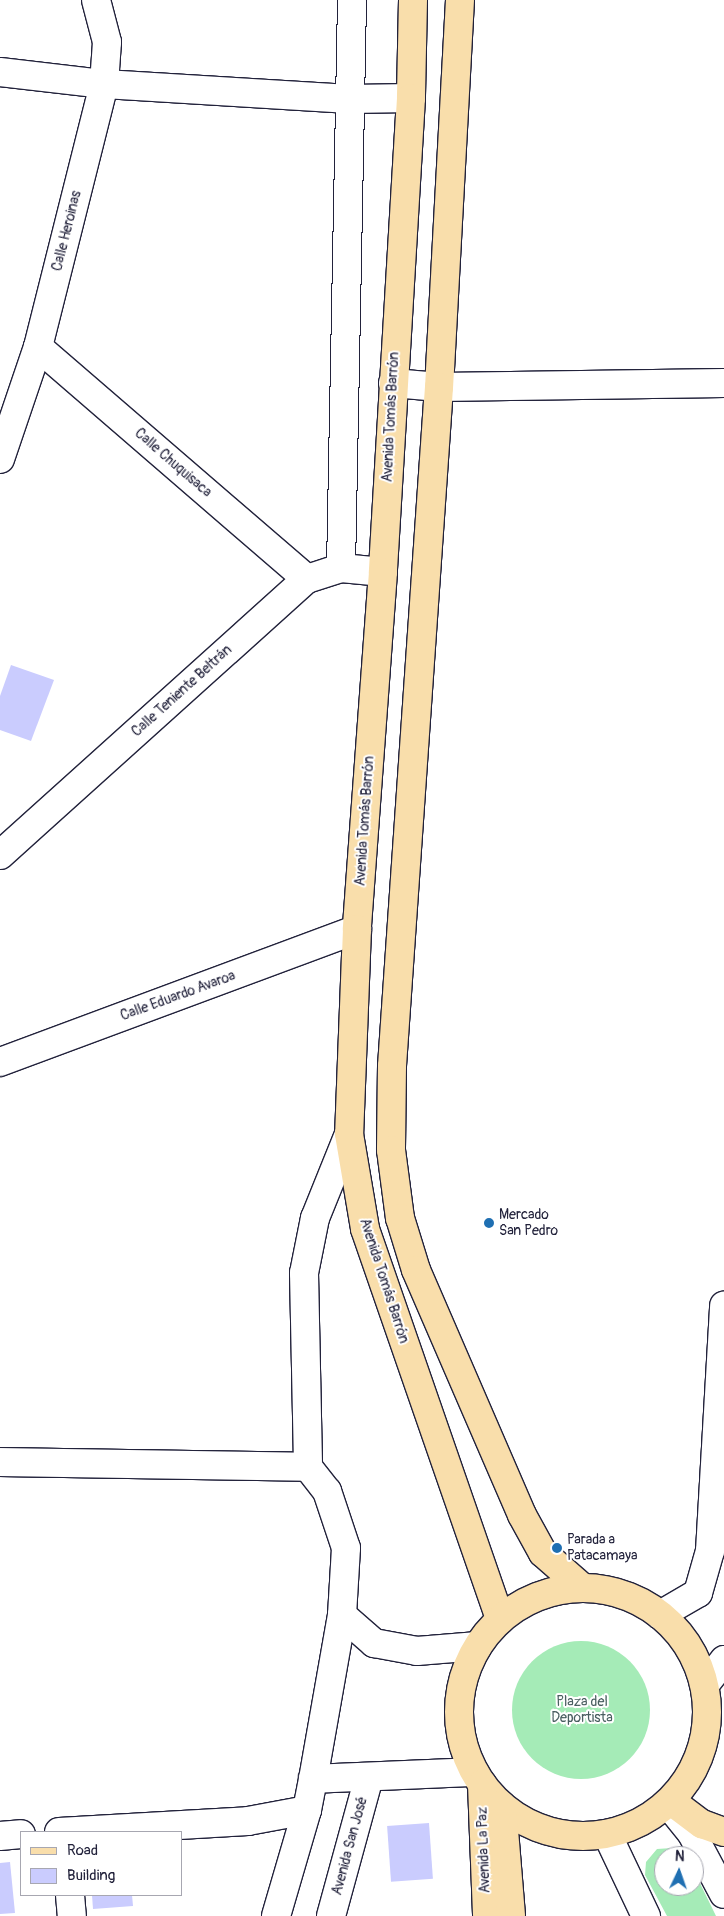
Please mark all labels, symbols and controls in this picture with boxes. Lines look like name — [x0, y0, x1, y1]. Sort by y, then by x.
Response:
street label: Calle Heroinas — [49, 189, 85, 273]
street label: Avenida Tomás Barrón — [379, 351, 403, 483]
street label: Calle Chuquisaca — [131, 425, 215, 501]
street label: Calle Teniente Beltrán — [128, 642, 236, 740]
street label: Avenida Tomás Barrón — [352, 755, 378, 887]
street label: Calle Eduardo Avaroa — [118, 967, 238, 1025]
place label: Mercado San Pedro — [499, 1207, 558, 1240]
street label: Avenida Tomás Barrón — [356, 1216, 412, 1346]
marker: Mercado San Pedro — [483, 1217, 495, 1229]
place label: Parada a Patacamaya — [567, 1532, 637, 1564]
marker: Parada a Patacamaya — [551, 1542, 563, 1554]
park label: Plaza del Deportista — [551, 1694, 613, 1726]
street label: Avenida San José — [329, 1795, 371, 1897]
street label: Avenida La Paz — [474, 1807, 494, 1893]
legend — [20, 1831, 182, 1896]
text: Road — [67, 1841, 98, 1860]
north arrow — [654, 1846, 704, 1896]
text: N — [675, 1848, 685, 1865]
text: Building — [67, 1866, 115, 1885]

